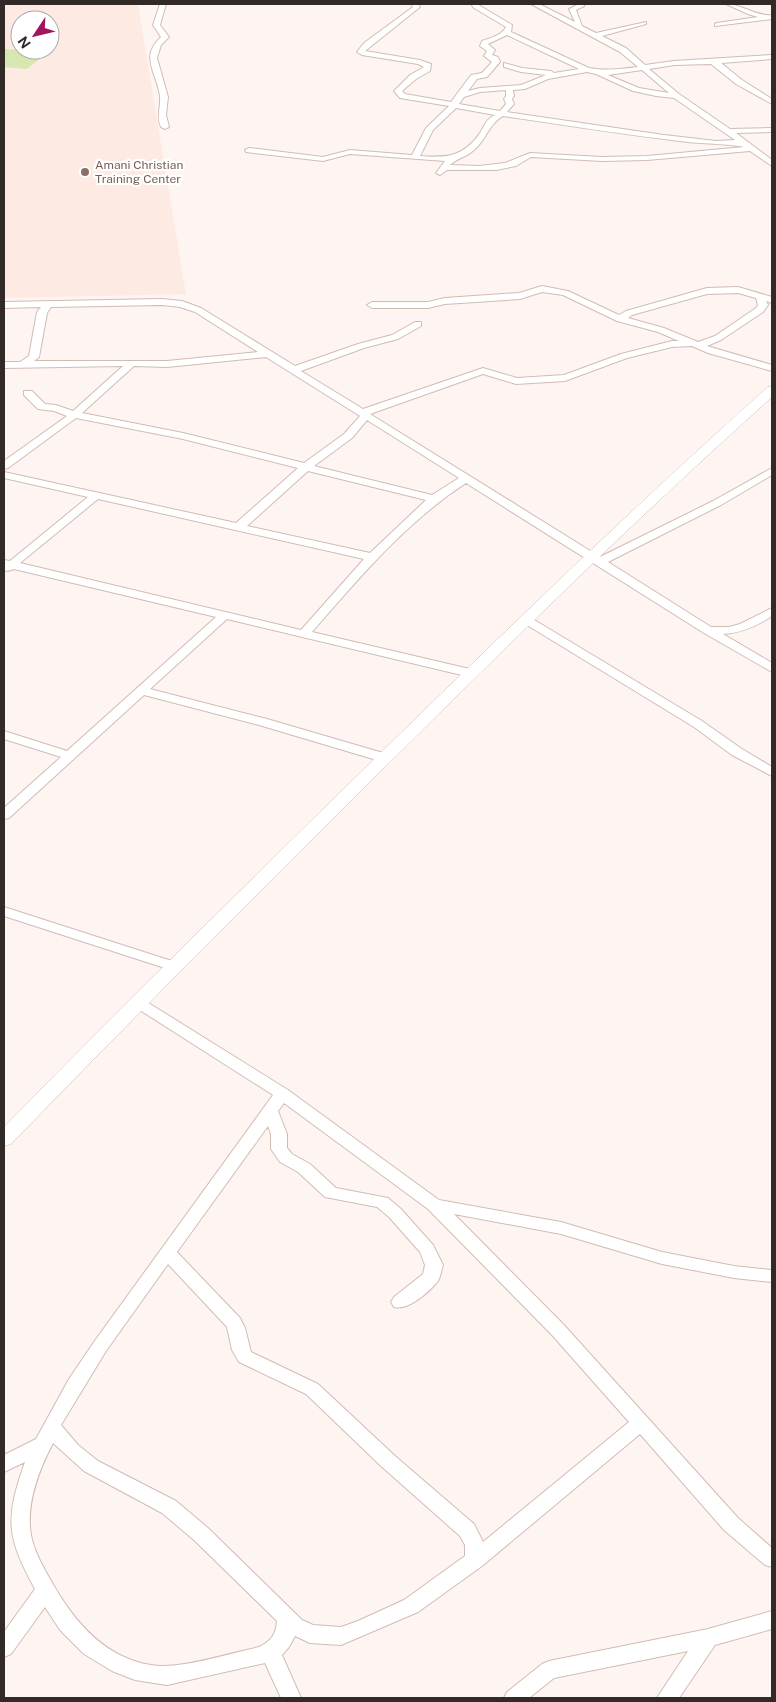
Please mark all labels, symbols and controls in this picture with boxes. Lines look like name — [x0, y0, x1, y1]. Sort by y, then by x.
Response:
north arrow — [10, 10, 60, 60]
text: N — [15, 33, 34, 52]
place label: Amani Christian Training Center — [95, 158, 183, 186]
marker: Amani Christian Training Center — [79, 166, 91, 178]

